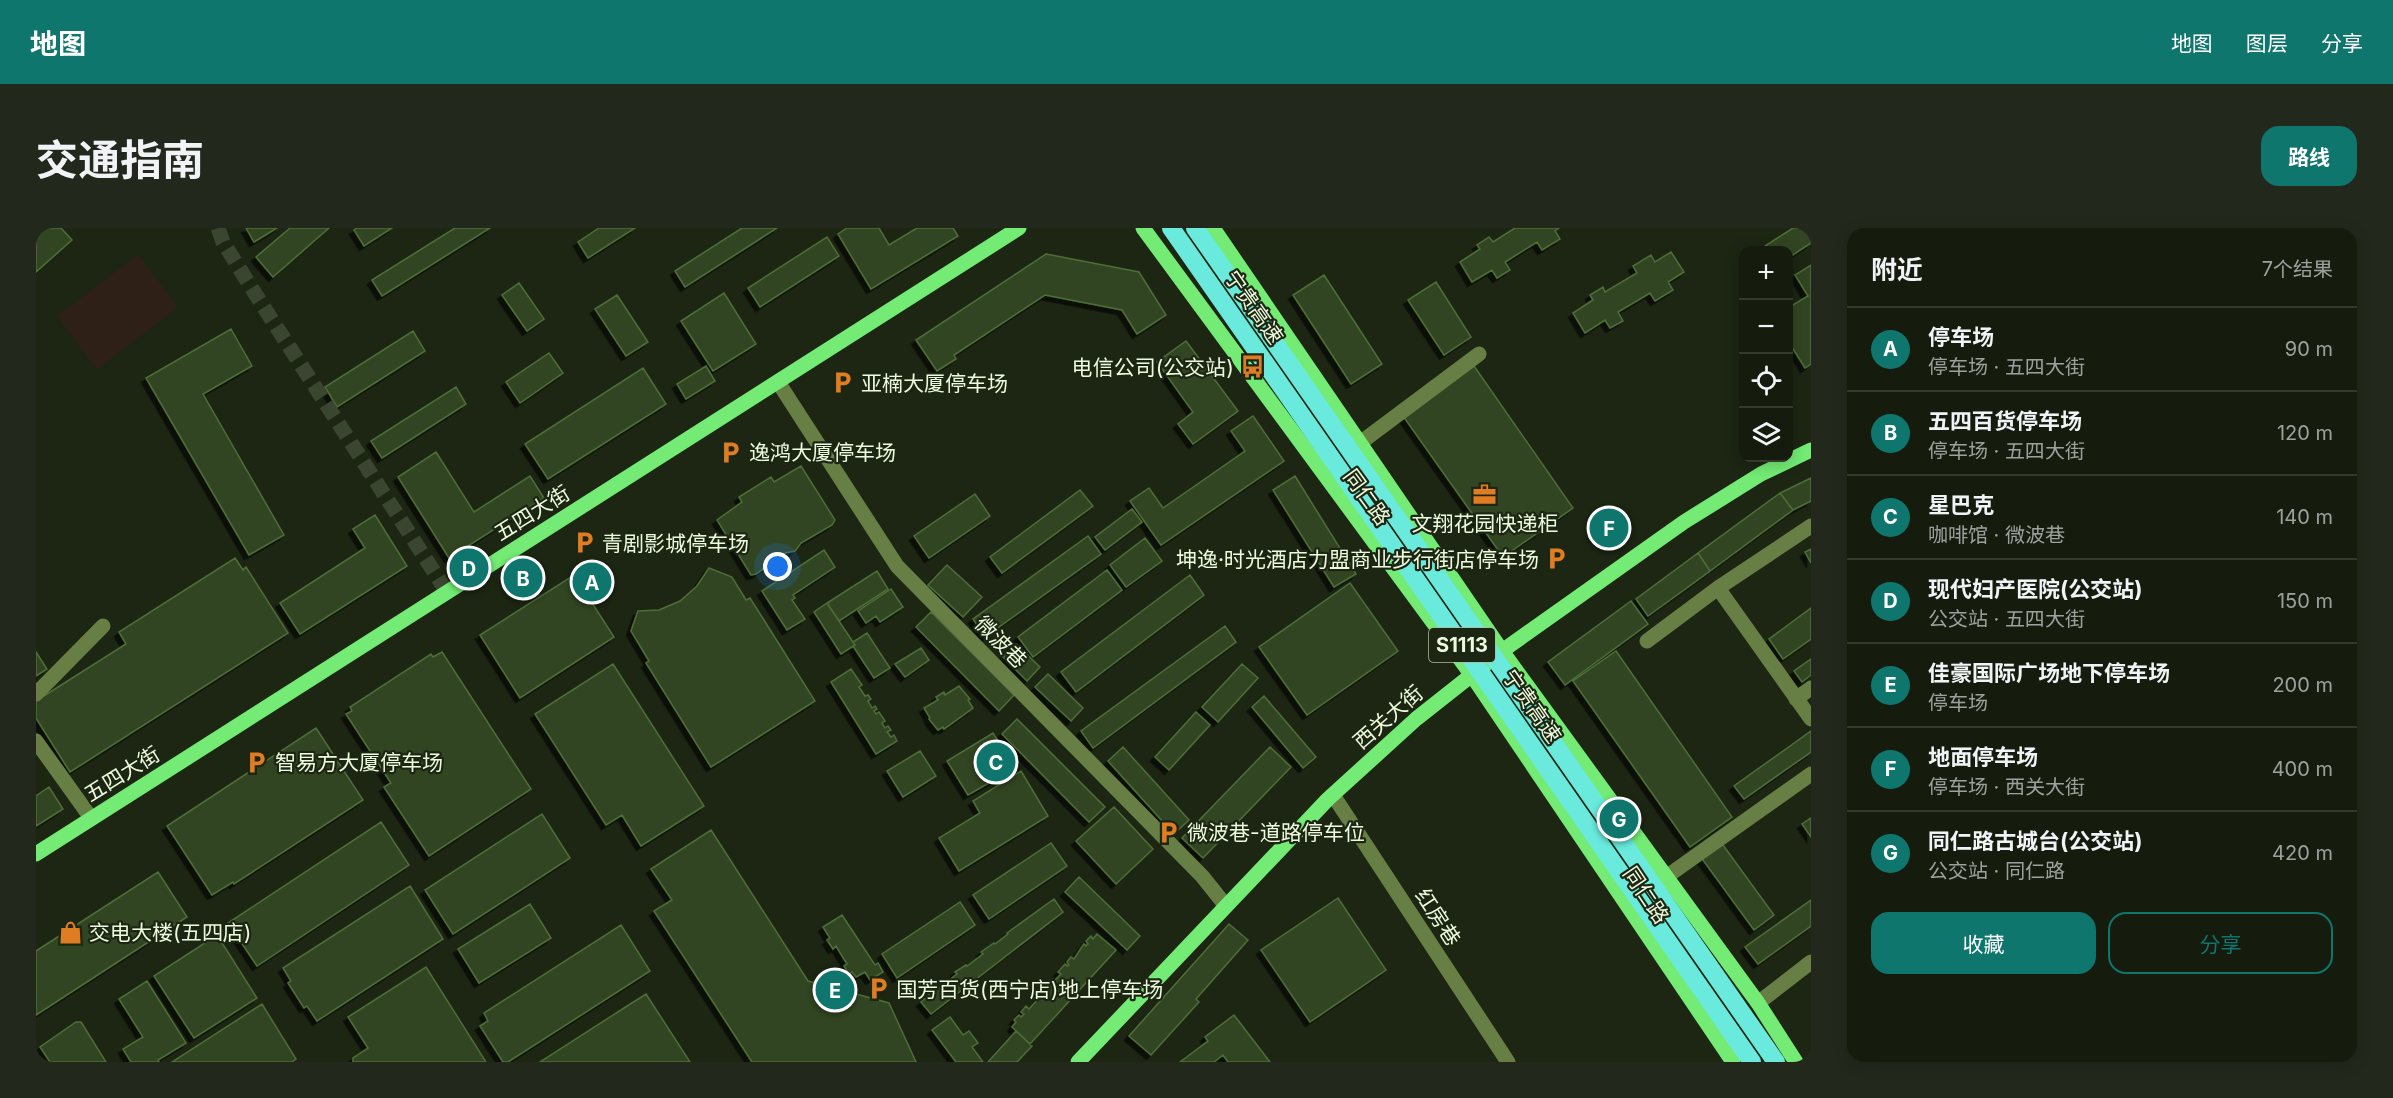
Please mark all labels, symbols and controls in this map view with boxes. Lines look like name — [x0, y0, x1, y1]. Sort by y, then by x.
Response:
text: 地图 — [30, 27, 86, 61]
text: 地图 — [2171, 31, 2213, 56]
text: 图层 — [2246, 31, 2288, 56]
text: 分享 — [2321, 31, 2363, 56]
button: 路线 — [2261, 126, 2357, 186]
text: 交通指南 — [36, 134, 204, 185]
map controls — [1739, 246, 1793, 462]
button: + — [1739, 246, 1793, 300]
text: 附近 — [1871, 254, 1923, 285]
text: 7个结果 — [2262, 257, 2333, 281]
street label: 宁贵高速 — [1220, 265, 1288, 349]
button: − — [1739, 300, 1793, 354]
text: 停车场 — [1928, 324, 1994, 350]
text: A — [1883, 337, 1898, 361]
text: 90 m — [2285, 337, 2333, 361]
bus stop icon: 电信公司(公交站) — [1239, 354, 1265, 380]
button: locate — [1739, 354, 1793, 408]
place label: 电信公司(公交站) — [1072, 355, 1234, 380]
text: 停车场 · 五四大街 — [1928, 355, 2085, 379]
parking icon: 亚楠大厦停车场 — [830, 370, 856, 396]
place label: 亚楠大厦停车场 — [861, 371, 1008, 396]
button: layers — [1739, 408, 1793, 462]
text: 五四百货停车场 — [1928, 408, 2082, 434]
text: B — [1884, 421, 1897, 445]
text: 120 m — [2277, 421, 2333, 445]
parking icon: 逸鸿大厦停车场 — [718, 439, 744, 465]
text: 停车场 · 五四大街 — [1928, 439, 2085, 463]
place label: 逸鸿大厦停车场 — [749, 440, 896, 465]
street label: 同仁路 — [1338, 464, 1396, 530]
street label: 五四大街 — [490, 480, 574, 546]
office icon: 文翔花园快递柜 — [1472, 482, 1498, 508]
text: 星巴克 — [1928, 492, 1994, 518]
text: C — [1883, 505, 1898, 529]
text: 140 m — [2276, 505, 2333, 529]
pin: F — [1590, 506, 1628, 550]
place label: 文翔花园快递柜 — [1412, 511, 1559, 536]
text: 咖啡馆 · 微波巷 — [1928, 523, 2065, 547]
parking icon: 青剧影城停车场 — [571, 530, 597, 556]
place label: 青剧影城停车场 — [602, 531, 749, 556]
pin: D — [450, 546, 488, 590]
parking icon: 坤逸·时光酒店力盟商业步行街店停车场 — [1544, 546, 1570, 572]
place label: 坤逸·时光酒店力盟商业步行街店停车场 — [1176, 547, 1539, 572]
your location — [763, 552, 792, 581]
pin: B — [504, 556, 542, 600]
pin: A — [572, 560, 612, 604]
text: 现代妇产医院(公交站) — [1928, 576, 2143, 602]
text: D — [1883, 589, 1898, 613]
text: 150 m — [2277, 589, 2333, 613]
text: 公交站 · 五四大街 — [1928, 607, 2085, 631]
street label: 微波巷 — [970, 611, 1032, 673]
road number: S1113 — [1429, 628, 1495, 662]
text: 佳豪国际广场地下停车场 — [1928, 660, 2170, 686]
street label: 宁贵高速 — [1498, 664, 1566, 748]
text: E — [1884, 673, 1897, 697]
text: 200 m — [2272, 673, 2333, 697]
street label: 西关大街 — [1348, 680, 1428, 754]
text: 停车场 — [1928, 691, 1988, 715]
pin: C — [976, 740, 1016, 784]
street label: 五四大街 — [80, 741, 164, 807]
text: 地面停车场 — [1928, 744, 2038, 770]
parking icon: 智易方大厦停车场 — [244, 749, 270, 775]
place label: 智易方大厦停车场 — [275, 750, 443, 775]
text: F — [1885, 757, 1896, 781]
text: 400 m — [2272, 757, 2333, 781]
text: 停车场 · 西关大街 — [1928, 775, 2085, 799]
pin: G — [1600, 796, 1638, 842]
parking icon: 微波巷-道路停车位 — [1156, 819, 1182, 845]
place label: 微波巷-道路停车位 — [1187, 820, 1365, 845]
text: 同仁路古城台(公交站) — [1928, 828, 2143, 854]
text: G — [1883, 841, 1898, 865]
text: 420 m — [2272, 841, 2333, 865]
text: 公交站 · 同仁路 — [1928, 859, 2065, 883]
street label: 同仁路 — [1618, 862, 1674, 928]
street label: 红房巷 — [1410, 884, 1466, 950]
button: 收藏 — [1871, 912, 2096, 974]
button: 分享 — [2108, 912, 2333, 974]
shop icon: 交电大楼(五四店) — [58, 919, 84, 945]
place label: 交电大楼(五四店) — [89, 920, 251, 945]
pin: E — [816, 968, 854, 1012]
parking icon: 国芳百货(西宁店)地上停车场 — [865, 976, 891, 1002]
place label: 国芳百货(西宁店)地上停车场 — [896, 977, 1163, 1002]

